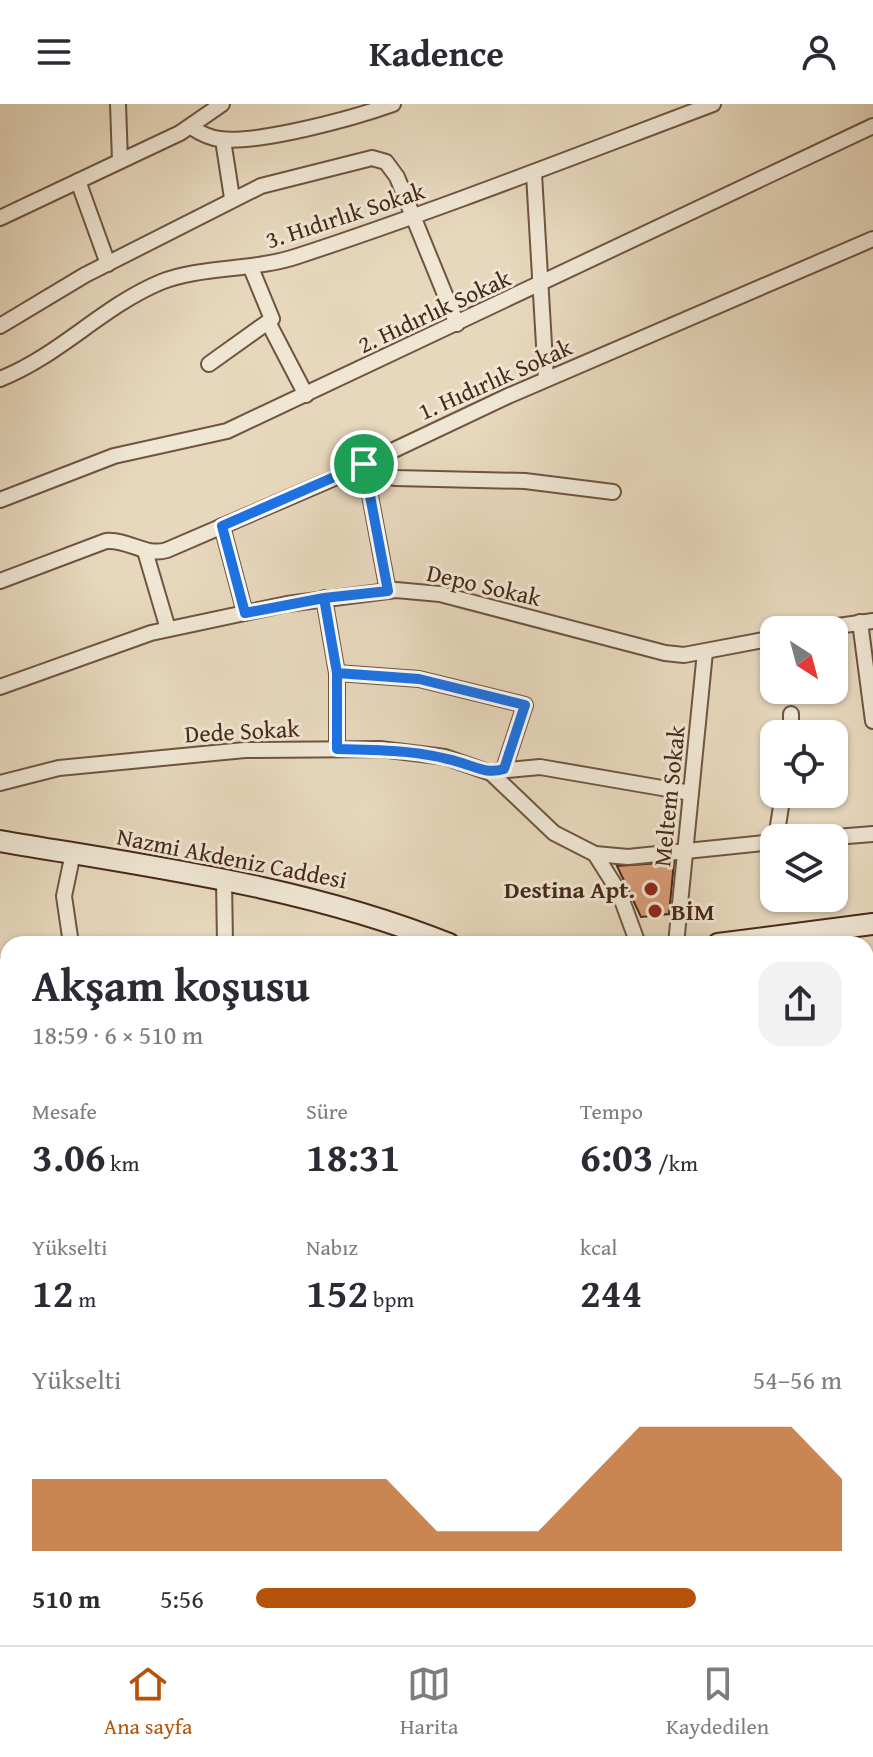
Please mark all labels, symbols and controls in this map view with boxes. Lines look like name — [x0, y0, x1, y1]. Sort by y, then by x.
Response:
text: Kadence — [369, 26, 504, 79]
icon: menu — [32, 30, 76, 74]
icon: person — [797, 30, 841, 74]
street label: 3. Hıdırlık Sokak — [261, 173, 430, 257]
street label: 2. Hıdırlık Sokak — [352, 260, 517, 362]
street label: 1. Hıdırlık Sokak — [412, 329, 578, 429]
pin — [330, 430, 398, 498]
icon: arrive — [342, 442, 386, 486]
street label: Depo Sokak — [424, 555, 545, 615]
north arrow — [760, 616, 848, 704]
map controls — [760, 616, 848, 912]
street label: Dede Sokak — [184, 710, 301, 751]
button: locate — [760, 720, 848, 808]
street label: Meltem Sokak — [644, 723, 694, 868]
street label: Nazmi Akdeniz Caddesi — [114, 819, 350, 898]
button: layers — [760, 824, 848, 912]
place label: Destina Apt. — [504, 872, 635, 907]
marker: Destina Apt. — [642, 880, 660, 898]
place label: BİM — [671, 894, 715, 929]
marker: BİM — [646, 902, 664, 920]
text: Akşam koşusu — [32, 953, 310, 1017]
button: share — [758, 962, 842, 1046]
text: 18:59 · 6 × 510 m — [32, 1015, 203, 1054]
text: Mesafe — [32, 1095, 97, 1127]
text: Süre — [306, 1095, 348, 1127]
text: Tempo — [580, 1095, 643, 1127]
text: 3.06 — [32, 1127, 105, 1186]
text: 18:31 — [306, 1127, 400, 1186]
text: 6:03 — [580, 1127, 653, 1186]
text: km — [105, 1147, 139, 1179]
text: /km — [653, 1147, 698, 1179]
text: Yükselti — [32, 1231, 107, 1263]
text: Nabız — [306, 1231, 358, 1263]
text: kcal — [580, 1231, 618, 1263]
text: 12 — [32, 1263, 73, 1322]
text: 152 — [306, 1263, 368, 1322]
text: 244 — [580, 1263, 642, 1322]
text: m — [73, 1283, 96, 1315]
text: bpm — [368, 1283, 414, 1315]
text: Yükselti — [32, 1360, 121, 1399]
text: 54–56 m — [753, 1360, 842, 1399]
text: 510 m — [32, 1579, 100, 1618]
text: 5:56 — [160, 1579, 204, 1618]
tab: Ana sayfa — [104, 1662, 192, 1742]
tab: Harita — [400, 1662, 458, 1742]
tab: Kaydedilen — [666, 1662, 769, 1742]

